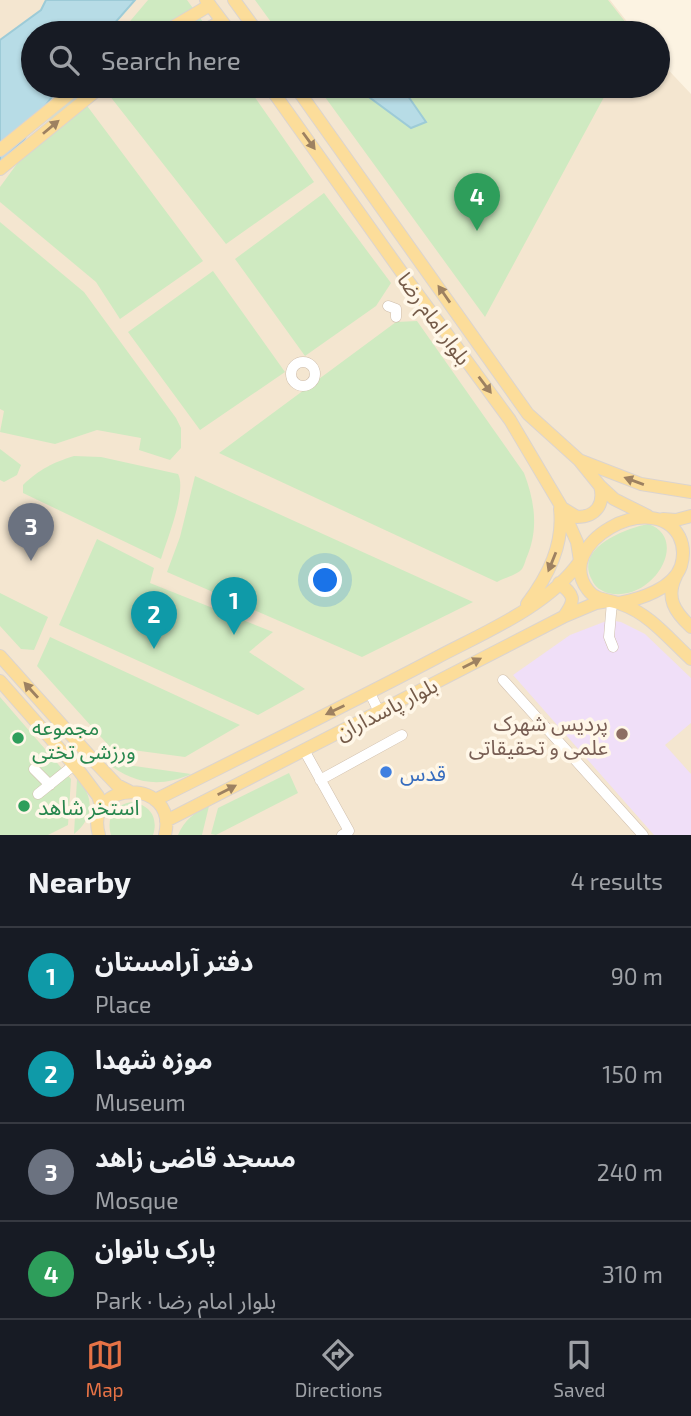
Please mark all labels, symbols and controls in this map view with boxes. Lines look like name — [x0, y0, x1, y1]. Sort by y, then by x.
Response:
search box — [21, 21, 670, 98]
icon: search — [45, 41, 83, 79]
text: Search here — [101, 44, 241, 75]
one-way arrow — [42, 120, 59, 135]
one-way arrow — [302, 132, 316, 150]
pin: 4 — [454, 173, 500, 231]
street label: بلوار امام رضا — [389, 267, 477, 372]
one-way arrow — [437, 285, 451, 303]
one-way arrow — [477, 376, 491, 394]
one-way arrow — [623, 475, 644, 486]
pin: 3 — [8, 503, 54, 561]
one-way arrow — [546, 551, 557, 572]
your location — [308, 563, 342, 597]
pin: 1 — [211, 577, 257, 635]
pin: 2 — [131, 591, 177, 649]
one-way arrow — [463, 658, 483, 670]
street label: بلوار پاسداران — [331, 672, 442, 746]
one-way arrow — [23, 681, 39, 699]
one-way arrow — [325, 705, 345, 716]
place label: پردیس شهرک علمی و تحقیقاتی — [469, 710, 608, 760]
place label: مجموعه ورزشی تختی — [32, 714, 136, 764]
marker: پردیس شهرک علمی و تحقیقاتی — [614, 726, 630, 742]
marker: مجموعه ورزشی تختی — [10, 730, 26, 746]
place label: قدس — [400, 760, 446, 786]
marker: قدس — [378, 764, 394, 780]
one-way arrow — [217, 784, 237, 796]
place label: استخر شاهد — [38, 794, 139, 820]
marker: استخر شاهد — [16, 798, 32, 814]
text: Nearby — [28, 863, 131, 899]
text: 4 results — [571, 867, 663, 895]
text: دفتر آرامستان — [95, 945, 253, 976]
text: 1 — [46, 962, 56, 990]
text: 90 m — [611, 962, 663, 990]
text: Place — [95, 990, 151, 1018]
text: موزه شهدا — [95, 1043, 213, 1074]
text: 2 — [44, 1060, 58, 1088]
text: 150 m — [602, 1060, 663, 1088]
text: Museum — [95, 1088, 186, 1116]
text: مسجد قاضی زاهد — [95, 1141, 296, 1172]
text: 3 — [44, 1158, 58, 1186]
text: 240 m — [597, 1158, 663, 1186]
text: Mosque — [95, 1186, 179, 1214]
text: پارک بانوان — [95, 1232, 216, 1263]
text: 4 — [44, 1260, 58, 1288]
text: 310 m — [602, 1260, 663, 1288]
text: Park · بلوار امام رضا — [95, 1286, 276, 1314]
tab: Map — [86, 1336, 124, 1401]
tab: Directions — [295, 1336, 382, 1401]
tab: Saved — [553, 1336, 605, 1401]

